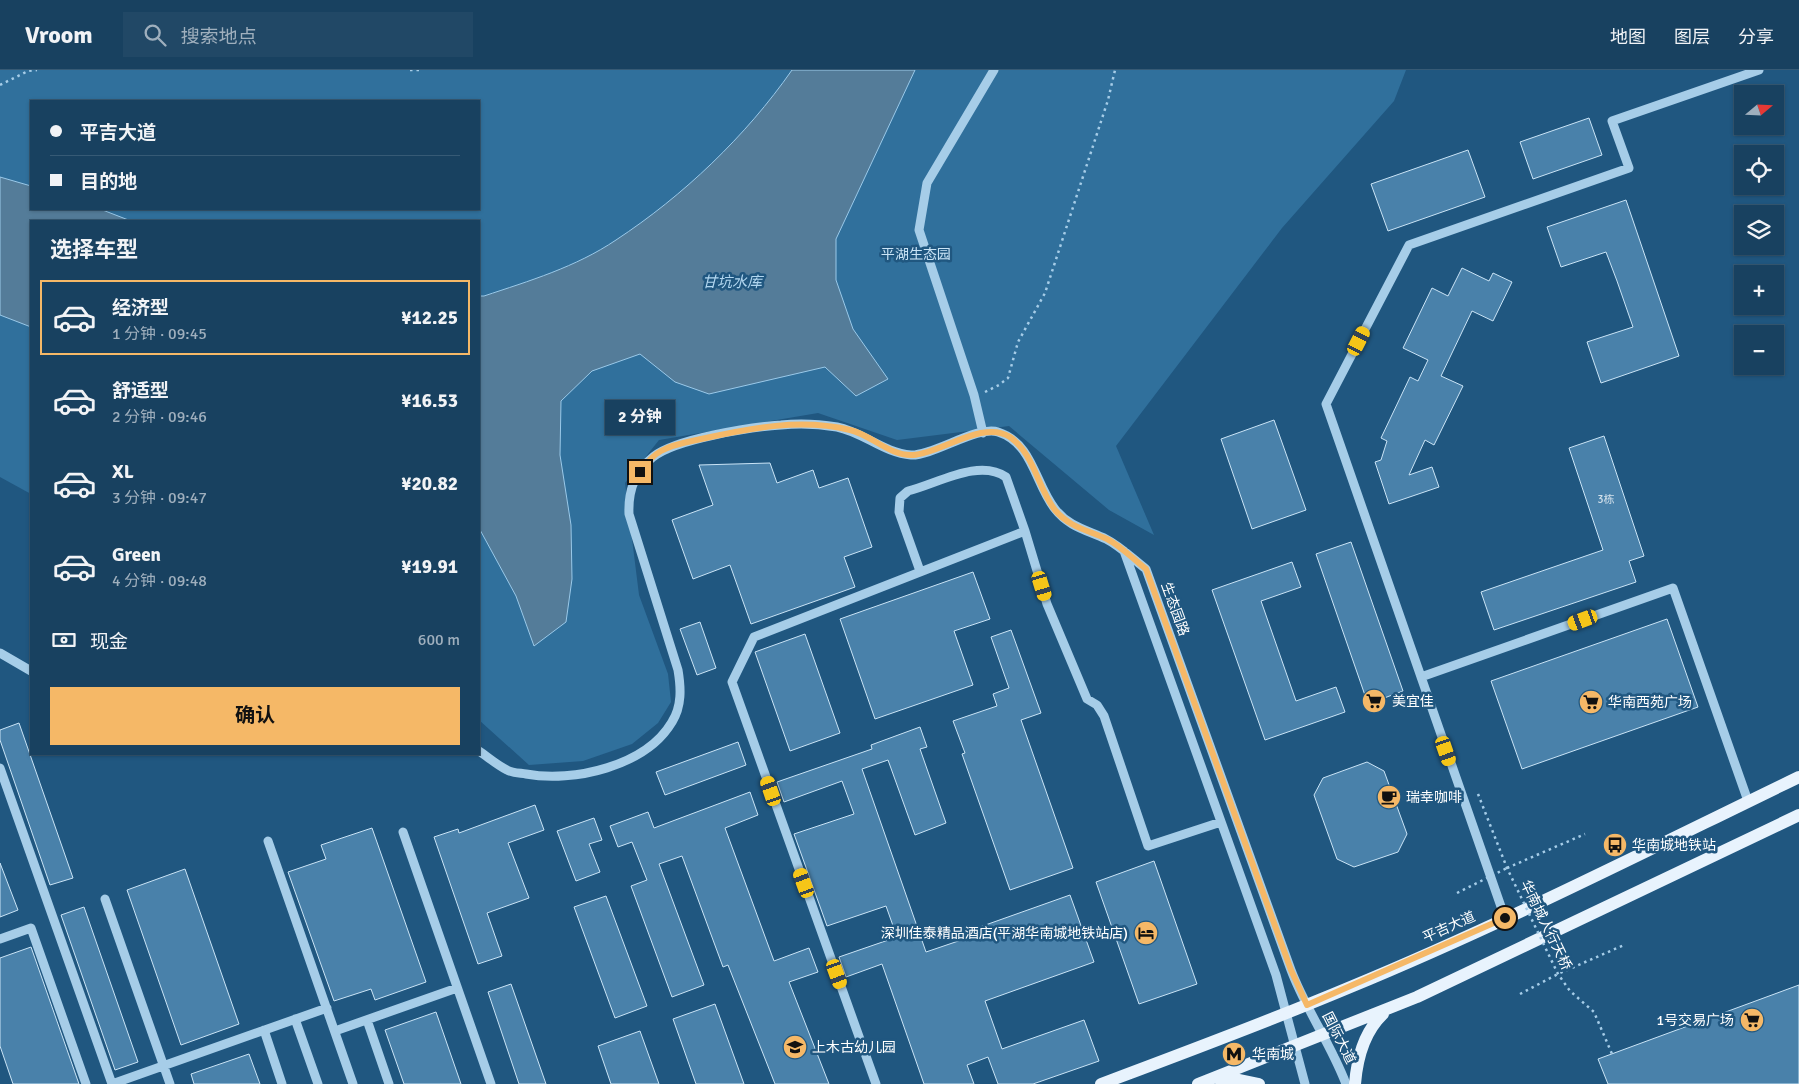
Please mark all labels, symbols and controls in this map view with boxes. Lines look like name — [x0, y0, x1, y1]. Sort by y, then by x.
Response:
search box — [123, 12, 473, 57]
text: Vroom — [25, 20, 93, 50]
icon: search — [141, 21, 169, 49]
text: 搜索地点 — [181, 25, 257, 49]
text: 地图 — [1610, 26, 1646, 48]
text: 图层 — [1674, 26, 1710, 48]
text: 分享 — [1738, 26, 1774, 48]
north arrow — [1734, 85, 1784, 135]
map controls — [1734, 85, 1784, 375]
text: 平吉大道 — [80, 121, 156, 145]
button: locate — [1734, 145, 1784, 195]
text: 目的地 — [80, 170, 137, 194]
button: layers — [1734, 205, 1784, 255]
text: 选择车型 — [50, 236, 138, 263]
park label: 平湖生态园 — [881, 246, 951, 263]
button: + — [1734, 265, 1784, 315]
water label: 甘坑水库 — [702, 273, 765, 291]
icon: car — [52, 295, 97, 340]
text: 经济型 — [112, 296, 169, 320]
text: ¥12.25 — [401, 306, 458, 330]
text: 1 分钟 · 09:45 — [112, 324, 207, 344]
car — [1345, 324, 1372, 358]
button: − — [1734, 325, 1784, 375]
icon: car — [52, 378, 97, 423]
text: 舒适型 — [112, 379, 169, 403]
text: ¥16.53 — [401, 389, 458, 413]
callout: 2 分钟 — [605, 400, 675, 434]
text: 2 分钟 · 09:46 — [112, 407, 207, 427]
text: 2 分钟 — [618, 407, 662, 427]
text: XL — [112, 460, 134, 484]
icon: car — [52, 461, 97, 506]
route end — [629, 461, 651, 483]
text: ¥20.82 — [401, 472, 458, 496]
text: 3 分钟 · 09:47 — [112, 488, 207, 508]
house number: 3栋 — [1598, 493, 1614, 506]
text: Green — [112, 543, 161, 567]
icon: car — [52, 544, 97, 589]
text: ¥19.91 — [401, 555, 458, 579]
car — [1030, 569, 1053, 603]
text: 4 分钟 · 09:48 — [112, 571, 207, 591]
street label: 生态园路 — [1157, 580, 1193, 638]
car — [1566, 608, 1599, 632]
icon: cash — [50, 626, 78, 654]
text: 现金 — [90, 630, 128, 654]
text: 600 m — [418, 630, 460, 650]
button: 确认 — [50, 687, 460, 745]
supermarket icon: 美宜佳 — [1361, 688, 1387, 714]
supermarket icon: 华南西苑广场 — [1578, 689, 1604, 715]
place label: 美宜佳 — [1392, 693, 1434, 710]
place label: 华南西苑广场 — [1608, 694, 1692, 711]
car — [1434, 734, 1457, 768]
car — [759, 774, 782, 808]
cafe icon: 瑞幸咖啡 — [1376, 784, 1402, 810]
place label: 瑞幸咖啡 — [1406, 789, 1462, 806]
bus stop icon: 华南城地铁站 — [1602, 832, 1628, 858]
place label: 华南城地铁站 — [1632, 837, 1716, 854]
car — [791, 866, 816, 900]
street label: 华南城人行天桥 — [1517, 877, 1575, 973]
route start — [1494, 907, 1516, 929]
street label: 平吉大道 — [1420, 908, 1478, 946]
hotel icon: 深圳佳泰精品酒店(平湖华南城地铁站店) — [1133, 920, 1159, 946]
place label: 深圳佳泰精品酒店(平湖华南城地铁站店) — [881, 925, 1128, 942]
car — [824, 957, 849, 991]
supermarket icon: 1号交易广场 — [1739, 1007, 1765, 1033]
street label: 国际大道 — [1319, 1009, 1359, 1067]
place label: 1号交易广场 — [1656, 1012, 1734, 1029]
school or university icon: 上木古幼儿园 — [782, 1034, 808, 1060]
place label: 上木古幼儿园 — [812, 1039, 896, 1056]
metro station icon: 华南城 — [1221, 1041, 1247, 1067]
place label: 华南城 — [1252, 1046, 1294, 1063]

